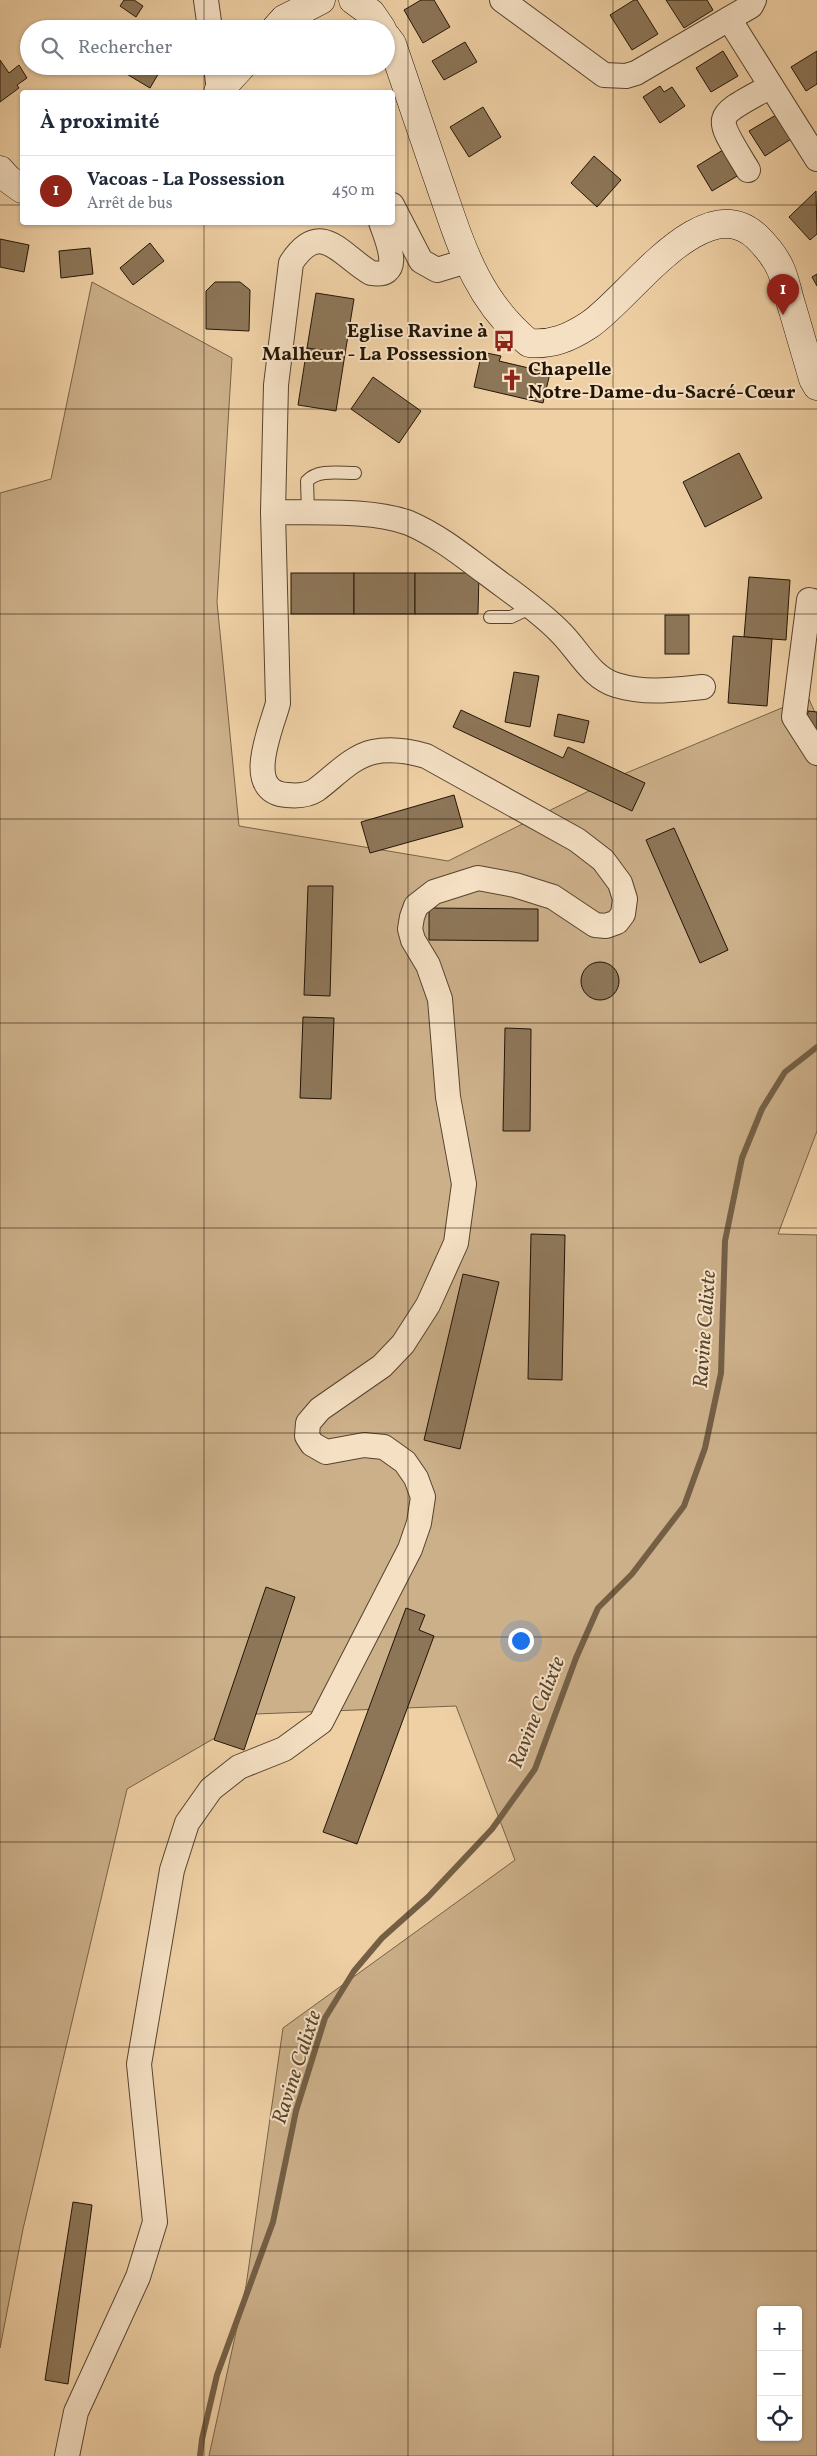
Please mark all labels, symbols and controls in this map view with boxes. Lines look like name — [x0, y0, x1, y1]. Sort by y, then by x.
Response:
search box — [20, 20, 395, 75]
icon: search — [38, 34, 66, 62]
text: Rechercher — [78, 35, 172, 61]
text: À proximité — [40, 108, 159, 137]
text: Vacoas - La Possession — [87, 167, 285, 193]
text: 1 — [53, 180, 59, 202]
text: 450 m — [332, 180, 375, 202]
text: Arrêt de bus — [87, 193, 173, 215]
pin: 1 — [767, 274, 799, 315]
place label: Eglise Ravine à Malheur - La Possession — [262, 318, 488, 369]
bus stop icon: Eglise Ravine à Malheur - La Possession — [491, 328, 517, 354]
place label: Chapelle Notre-Dame-du-Sacré-Cœur — [528, 356, 796, 407]
church icon: Chapelle Notre-Dame-du-Sacré-Cœur — [499, 367, 525, 393]
water label: Ravine Calixte — [687, 1269, 724, 1389]
your location — [508, 1628, 534, 1654]
water label: Ravine Calixte — [502, 1652, 573, 1773]
water label: Ravine Calixte — [265, 2006, 330, 2128]
map controls — [757, 2306, 802, 2441]
button: + — [757, 2306, 802, 2351]
button: − — [757, 2351, 802, 2396]
button: locate — [757, 2396, 802, 2441]

